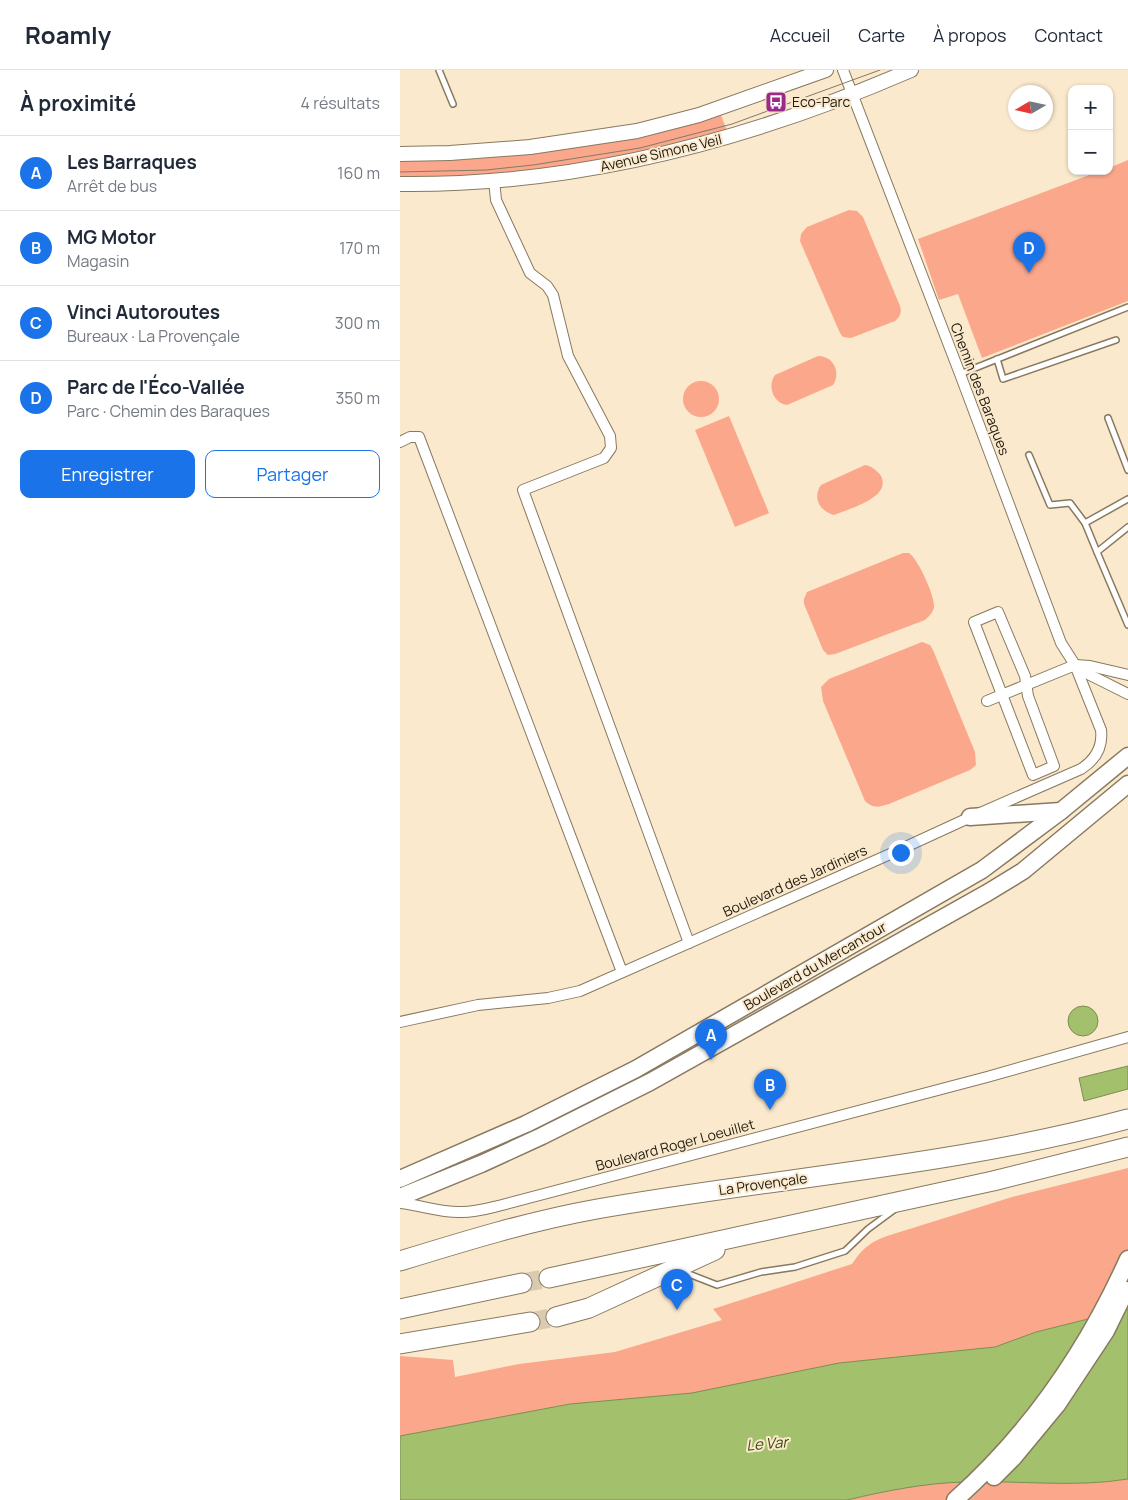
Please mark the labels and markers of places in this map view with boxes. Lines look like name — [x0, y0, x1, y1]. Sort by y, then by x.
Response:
bus stop icon: Eco-Parc — [764, 90, 788, 114]
place label: Eco-Parc — [792, 92, 850, 111]
pin: D — [1013, 232, 1045, 273]
pin: A — [695, 1019, 727, 1060]
pin: B — [754, 1069, 786, 1110]
pin: C — [661, 1269, 693, 1310]

